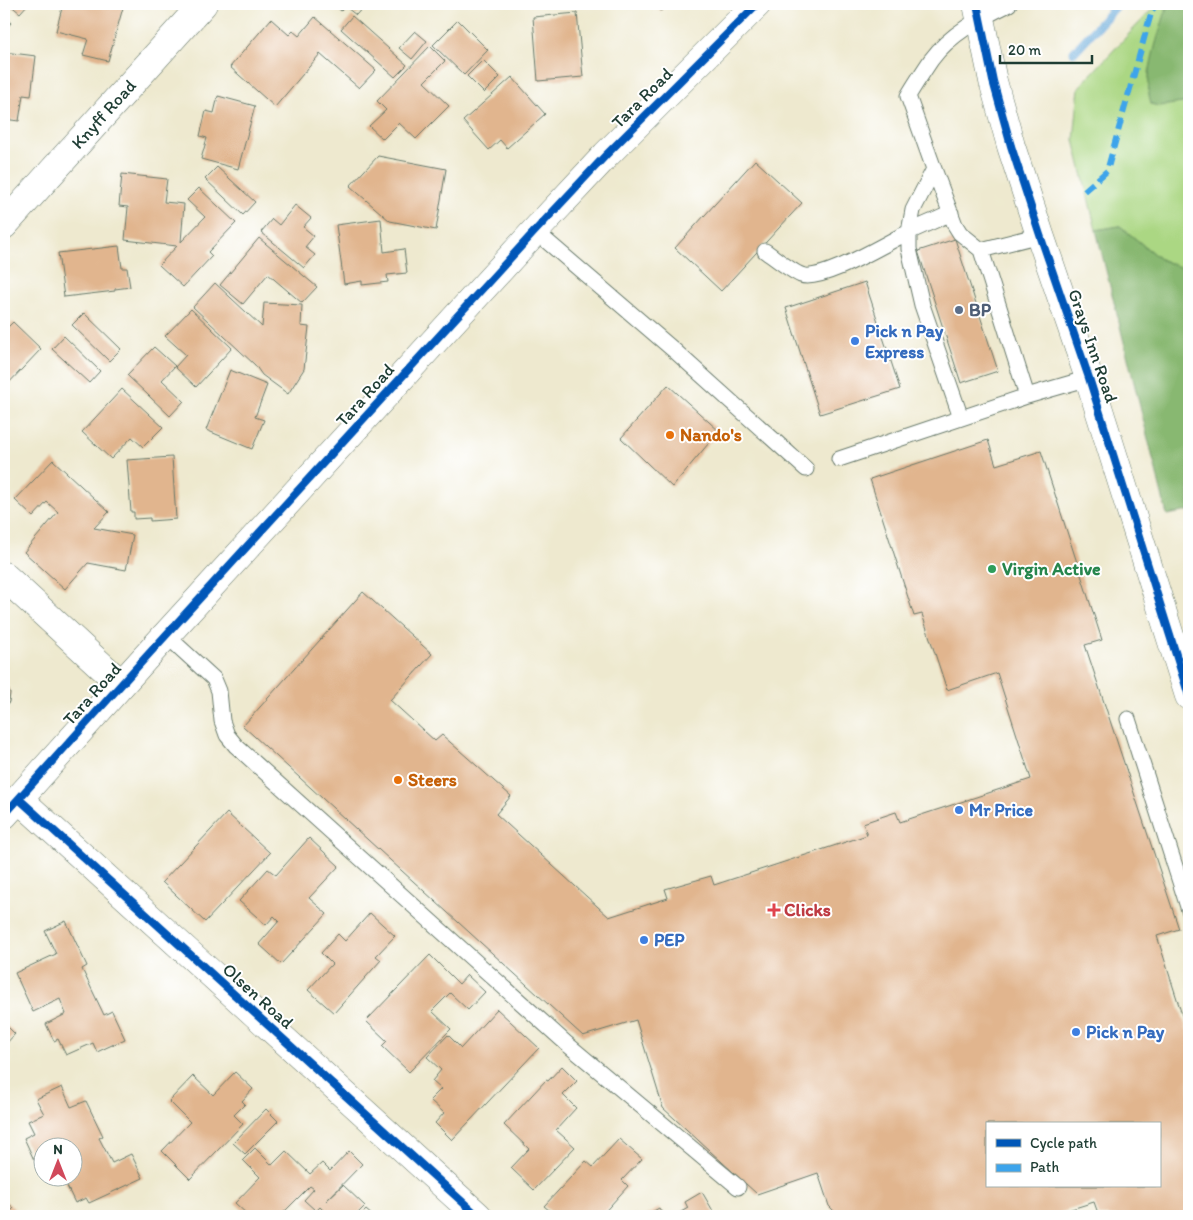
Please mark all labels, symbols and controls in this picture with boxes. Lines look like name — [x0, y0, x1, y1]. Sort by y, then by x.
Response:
scale bar — [1000, 32, 1093, 64]
text: 20 m — [1008, 41, 1042, 59]
street label: Tara Road — [607, 63, 677, 133]
street label: Knyff Road — [67, 75, 141, 154]
street label: Grays Inn Road — [1063, 286, 1123, 406]
place label: BP — [969, 299, 992, 321]
marker: BP — [953, 304, 965, 316]
place label: Pick n Pay Express — [865, 320, 944, 363]
marker: Pick n Pay Express — [849, 335, 861, 347]
street label: Tara Road — [331, 359, 399, 431]
place label: Nando's — [680, 424, 742, 446]
marker: Nando's — [664, 429, 676, 441]
place label: Virgin Active — [1002, 558, 1101, 580]
marker: Virgin Active — [986, 563, 998, 575]
street label: Tara Road — [58, 658, 126, 730]
place label: Steers — [408, 769, 457, 791]
marker: Steers — [392, 774, 404, 786]
place label: Mr Price — [969, 799, 1033, 821]
marker: Mr Price — [953, 804, 965, 816]
place label: Clicks — [784, 899, 831, 921]
marker: Clicks — [768, 904, 780, 916]
place label: PEP — [654, 929, 685, 951]
marker: PEP — [638, 934, 650, 946]
street label: Olsen Road — [218, 958, 298, 1034]
place label: Pick n Pay — [1086, 1021, 1165, 1043]
marker: Pick n Pay — [1070, 1026, 1082, 1038]
legend — [986, 1122, 1160, 1188]
text: Cycle path — [1030, 1134, 1097, 1152]
north arrow — [32, 1138, 82, 1188]
text: N — [53, 1141, 63, 1158]
text: Path — [1030, 1158, 1059, 1176]

